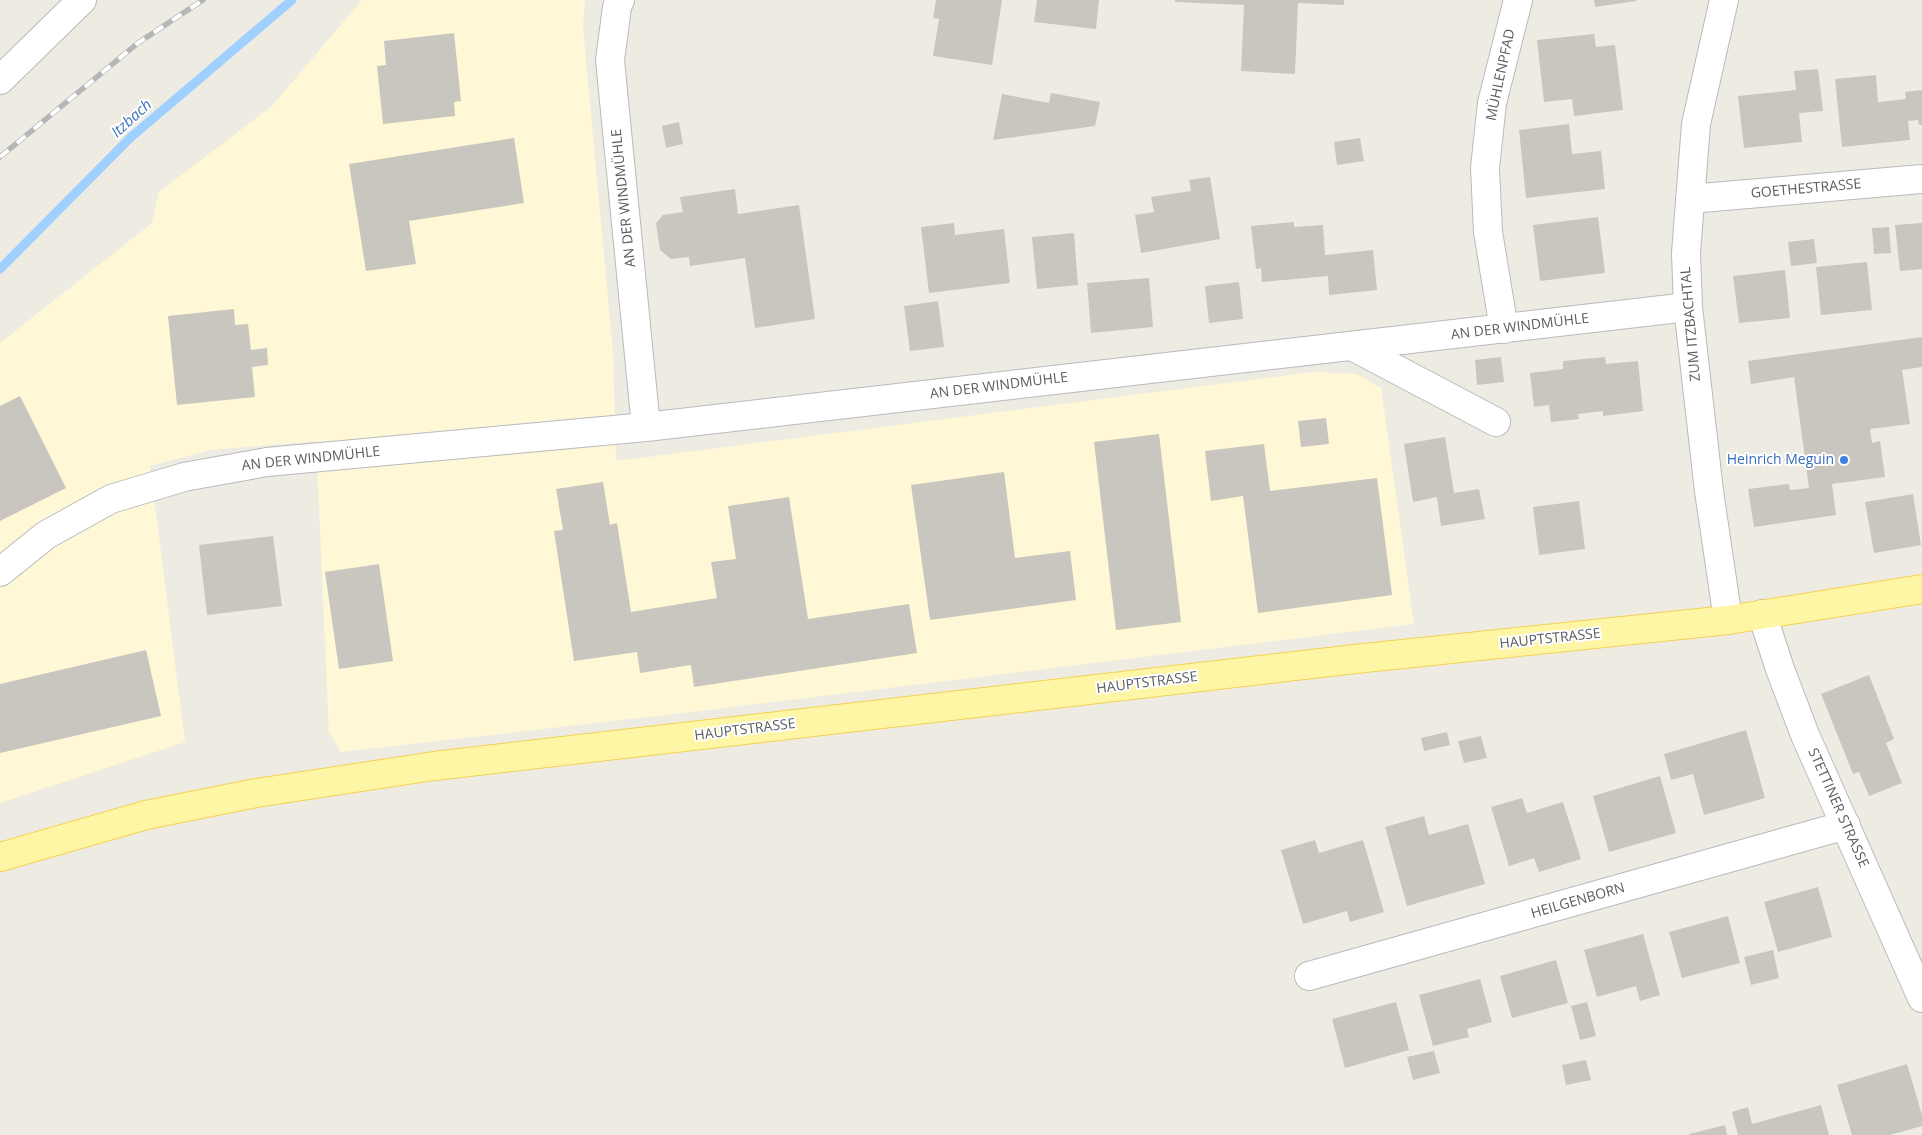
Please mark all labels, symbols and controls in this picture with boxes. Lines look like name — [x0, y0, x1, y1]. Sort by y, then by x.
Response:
street label: MÜHLENPFAD — [1483, 28, 1519, 122]
water label: Itzbach — [108, 96, 156, 142]
street label: AN DER WINDMÜHLE — [608, 128, 640, 268]
street label: GOETHESTRASSE — [1750, 176, 1862, 202]
street label: ZUM ITZBACHTAL — [1678, 266, 1704, 382]
street label: AN DER WINDMÜHLE — [1450, 310, 1590, 344]
street label: AN DER WINDMÜHLE — [929, 369, 1069, 403]
street label: AN DER WINDMÜHLE — [241, 443, 381, 475]
place label: Heinrich Meguin — [1727, 452, 1834, 468]
marker: Heinrich Meguin — [1838, 454, 1850, 466]
street label: HAUPTSTRASSE — [1499, 625, 1601, 653]
street label: HAUPTSTRASSE — [1096, 668, 1198, 698]
street label: HAUPTSTRASSE — [694, 715, 796, 745]
street label: STETTINER STRASSE — [1804, 746, 1872, 870]
street label: HEILGENBORN — [1529, 880, 1627, 922]

